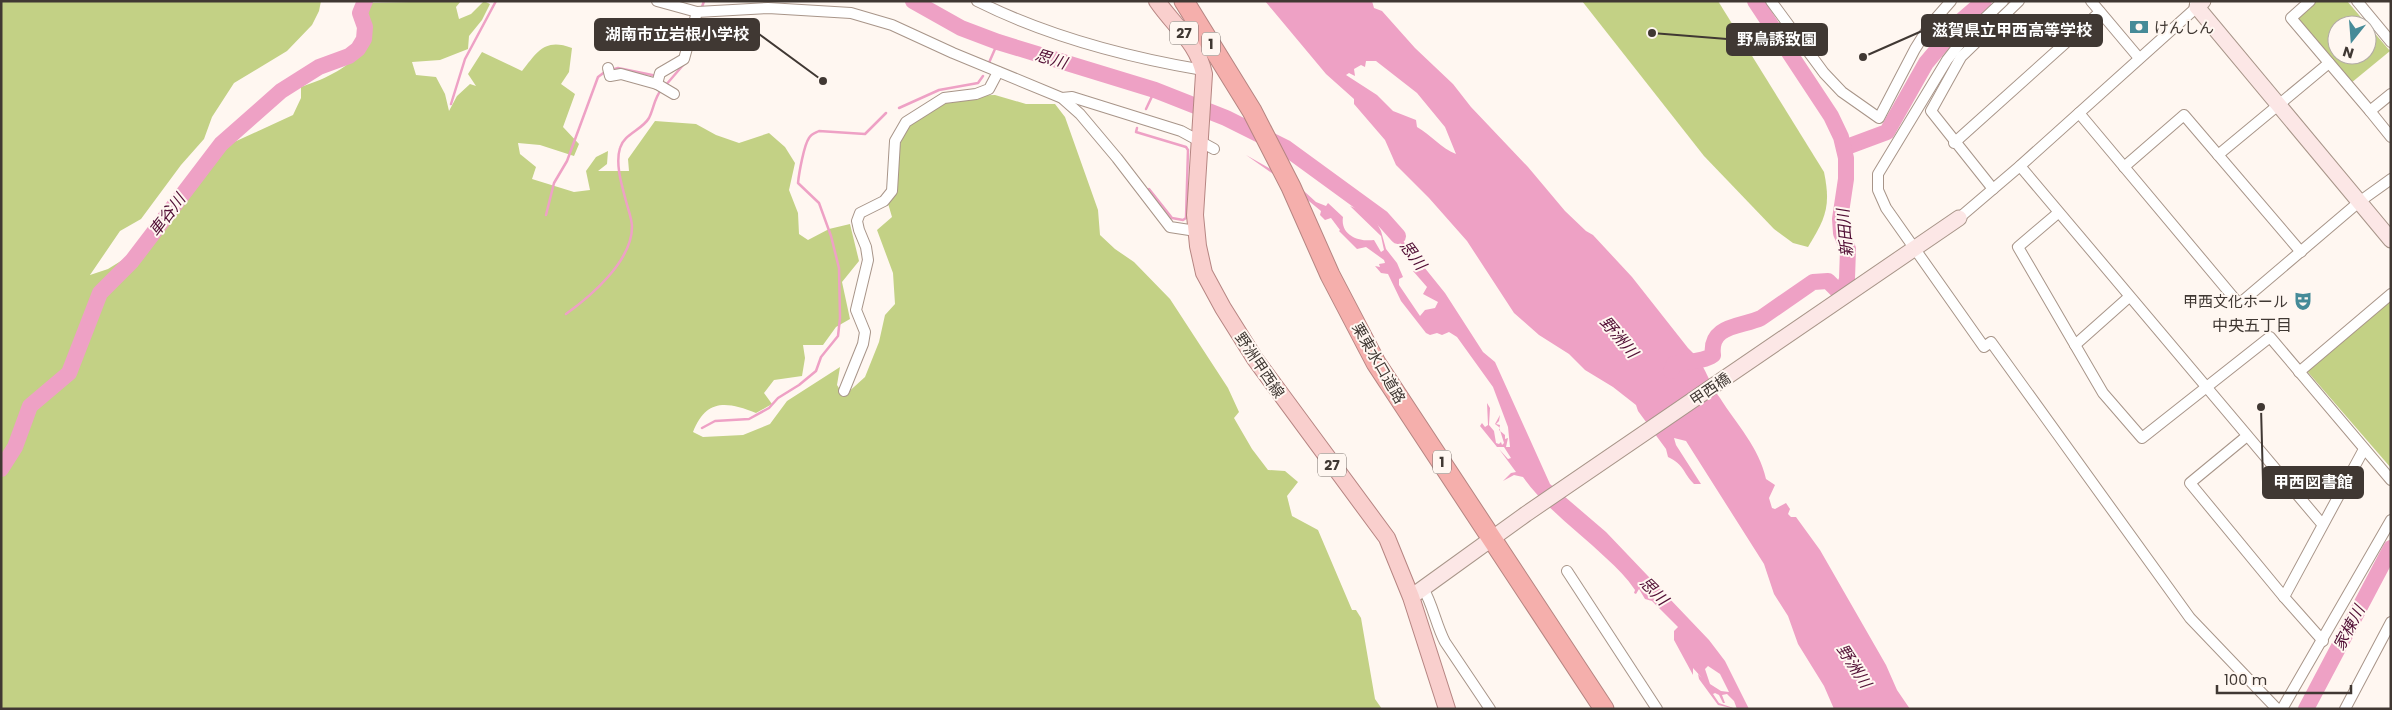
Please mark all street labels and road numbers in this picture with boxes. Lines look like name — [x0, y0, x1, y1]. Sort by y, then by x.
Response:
road number: 27 — [1170, 22, 1198, 44]
road number: 1 — [1202, 33, 1220, 56]
street label: 栗東水口道路 — [1347, 319, 1411, 407]
street label: 野洲甲西線 — [1230, 328, 1290, 402]
street label: 甲西橋 — [1685, 368, 1735, 410]
road number: 1 — [1433, 451, 1451, 474]
road number: 27 — [1318, 454, 1346, 476]

